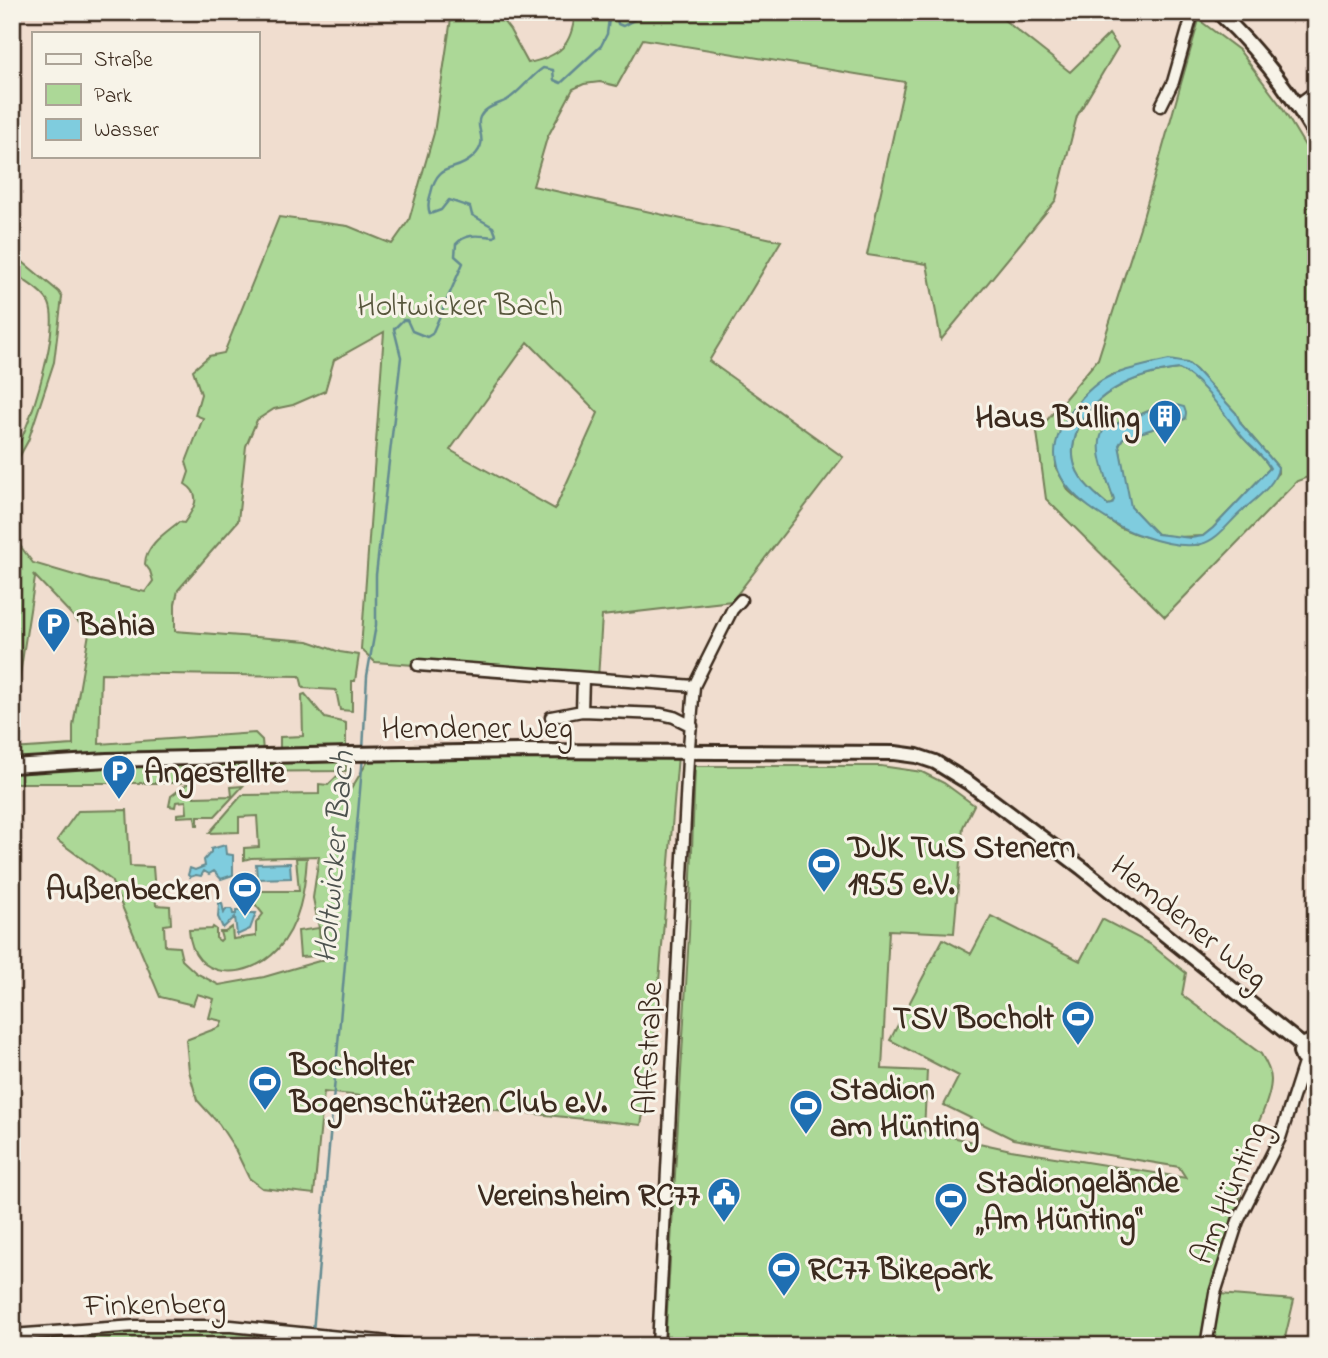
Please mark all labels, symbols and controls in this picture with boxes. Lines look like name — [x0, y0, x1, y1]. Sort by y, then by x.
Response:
legend — [32, 32, 259, 158]
text: Straße — [94, 46, 153, 76]
text: Park — [94, 82, 133, 112]
text: Wasser — [94, 116, 159, 146]
park label: Holtwicker Bach — [357, 284, 563, 331]
place label: Haus Bülling — [975, 396, 1140, 444]
building icon: Haus Bülling — [1146, 397, 1184, 446]
place label: Bahia — [76, 604, 155, 651]
parking icon: Bahia — [35, 605, 73, 654]
street label: Hemdener Weg — [381, 707, 573, 754]
water label: Holtwicker Bach — [303, 748, 369, 965]
place label: Angestellte — [144, 751, 287, 799]
parking icon: Angestellte — [100, 752, 138, 801]
place label: DJK TuS Stenern 1955 e.V. — [846, 826, 1075, 910]
sports icon: DJK TuS Stenern 1955 e.V. — [805, 845, 843, 894]
street label: Hemdener Weg — [1099, 845, 1277, 1002]
place label: Außenbecken — [46, 868, 220, 915]
sports icon: Außenbecken — [226, 869, 264, 918]
street label: Alffstraße — [624, 980, 677, 1116]
place label: TSV Bocholt — [893, 997, 1054, 1044]
sports icon: TSV Bocholt — [1059, 998, 1097, 1047]
place label: Bocholter Bogenschützen Club e.V. — [288, 1044, 608, 1129]
sports icon: Bocholter Bogenschützen Club e.V. — [246, 1063, 284, 1112]
place label: Stadion am Hünting — [830, 1068, 979, 1153]
sports icon: Stadion am Hünting — [787, 1087, 825, 1136]
street label: Am Hünting — [1180, 1114, 1283, 1272]
place label: Stadiongelände „Am Hünting“ — [975, 1161, 1181, 1246]
place label: Vereinsheim RC77 — [477, 1174, 701, 1221]
public building icon: Vereinsheim RC77 — [705, 1175, 743, 1224]
sports icon: Stadiongelände „Am Hünting“ — [932, 1180, 970, 1229]
place label: RC77 Bikepark — [808, 1248, 993, 1295]
sports icon: RC77 Bikepark — [765, 1249, 803, 1298]
street label: Finkenberg — [83, 1282, 226, 1331]

